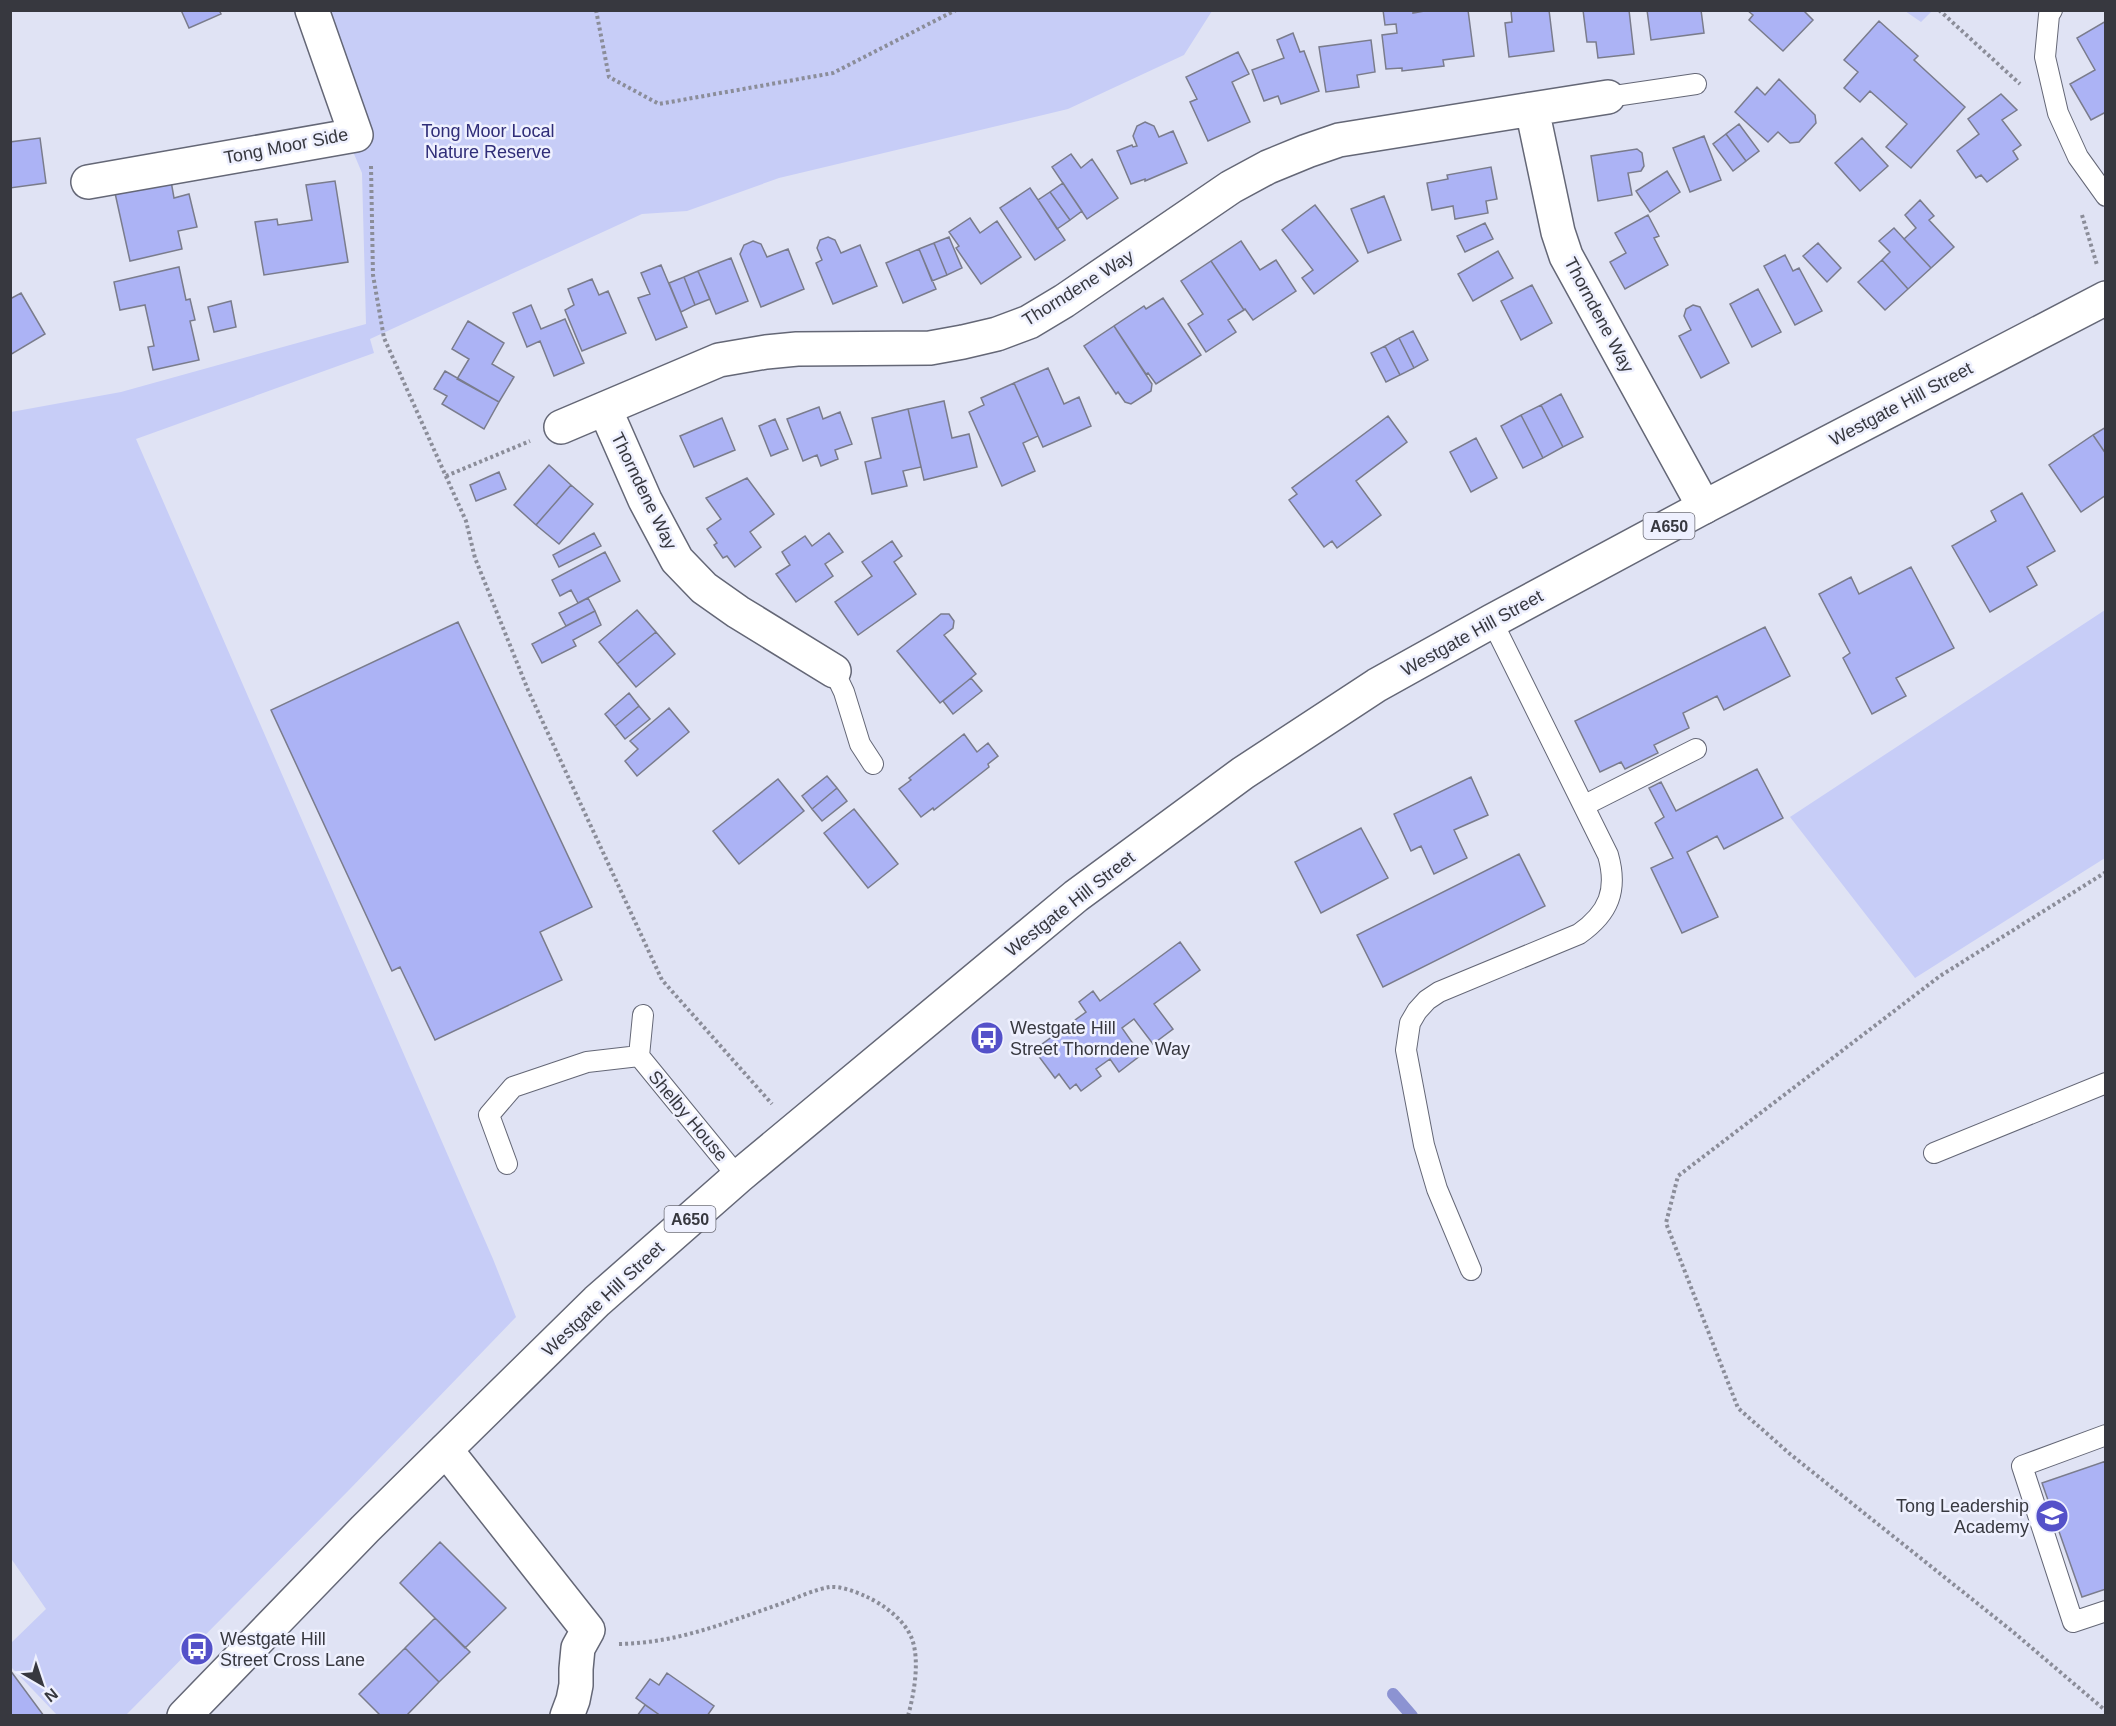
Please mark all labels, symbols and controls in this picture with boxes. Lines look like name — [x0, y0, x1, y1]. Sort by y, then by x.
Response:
park label: Tong Moor Local Nature Reserve — [421, 121, 555, 162]
street label: Tong Moor Side — [222, 124, 350, 168]
street label: Thorndene Way — [1019, 246, 1137, 330]
street label: Thorndene Way — [1560, 254, 1638, 376]
street label: Westgate Hill Street — [1826, 358, 1976, 450]
street label: Thorndene Way — [607, 429, 681, 553]
road number: A650 — [1644, 513, 1694, 539]
street label: Westgate Hill Street — [1398, 586, 1546, 680]
street label: Westgate Hill Street — [1001, 847, 1139, 961]
place label: Westgate Hill Street Thorndene Way — [1010, 1018, 1190, 1059]
bus stop icon: Westgate Hill Street Thorndene Way — [969, 1020, 1005, 1056]
street label: Shelby House — [644, 1067, 732, 1165]
road number: A650 — [664, 1206, 716, 1232]
street label: Westgate Hill Street — [538, 1238, 668, 1360]
place label: Tong Leadership Academy — [1896, 1496, 2029, 1537]
school or university icon: Tong Leadership Academy — [2034, 1498, 2070, 1534]
place label: Westgate Hill Street Cross Lane — [220, 1629, 365, 1670]
bus stop icon: Westgate Hill Street Cross Lane — [179, 1631, 215, 1667]
north arrow — [12, 1654, 72, 1714]
text: N — [41, 1685, 61, 1706]

